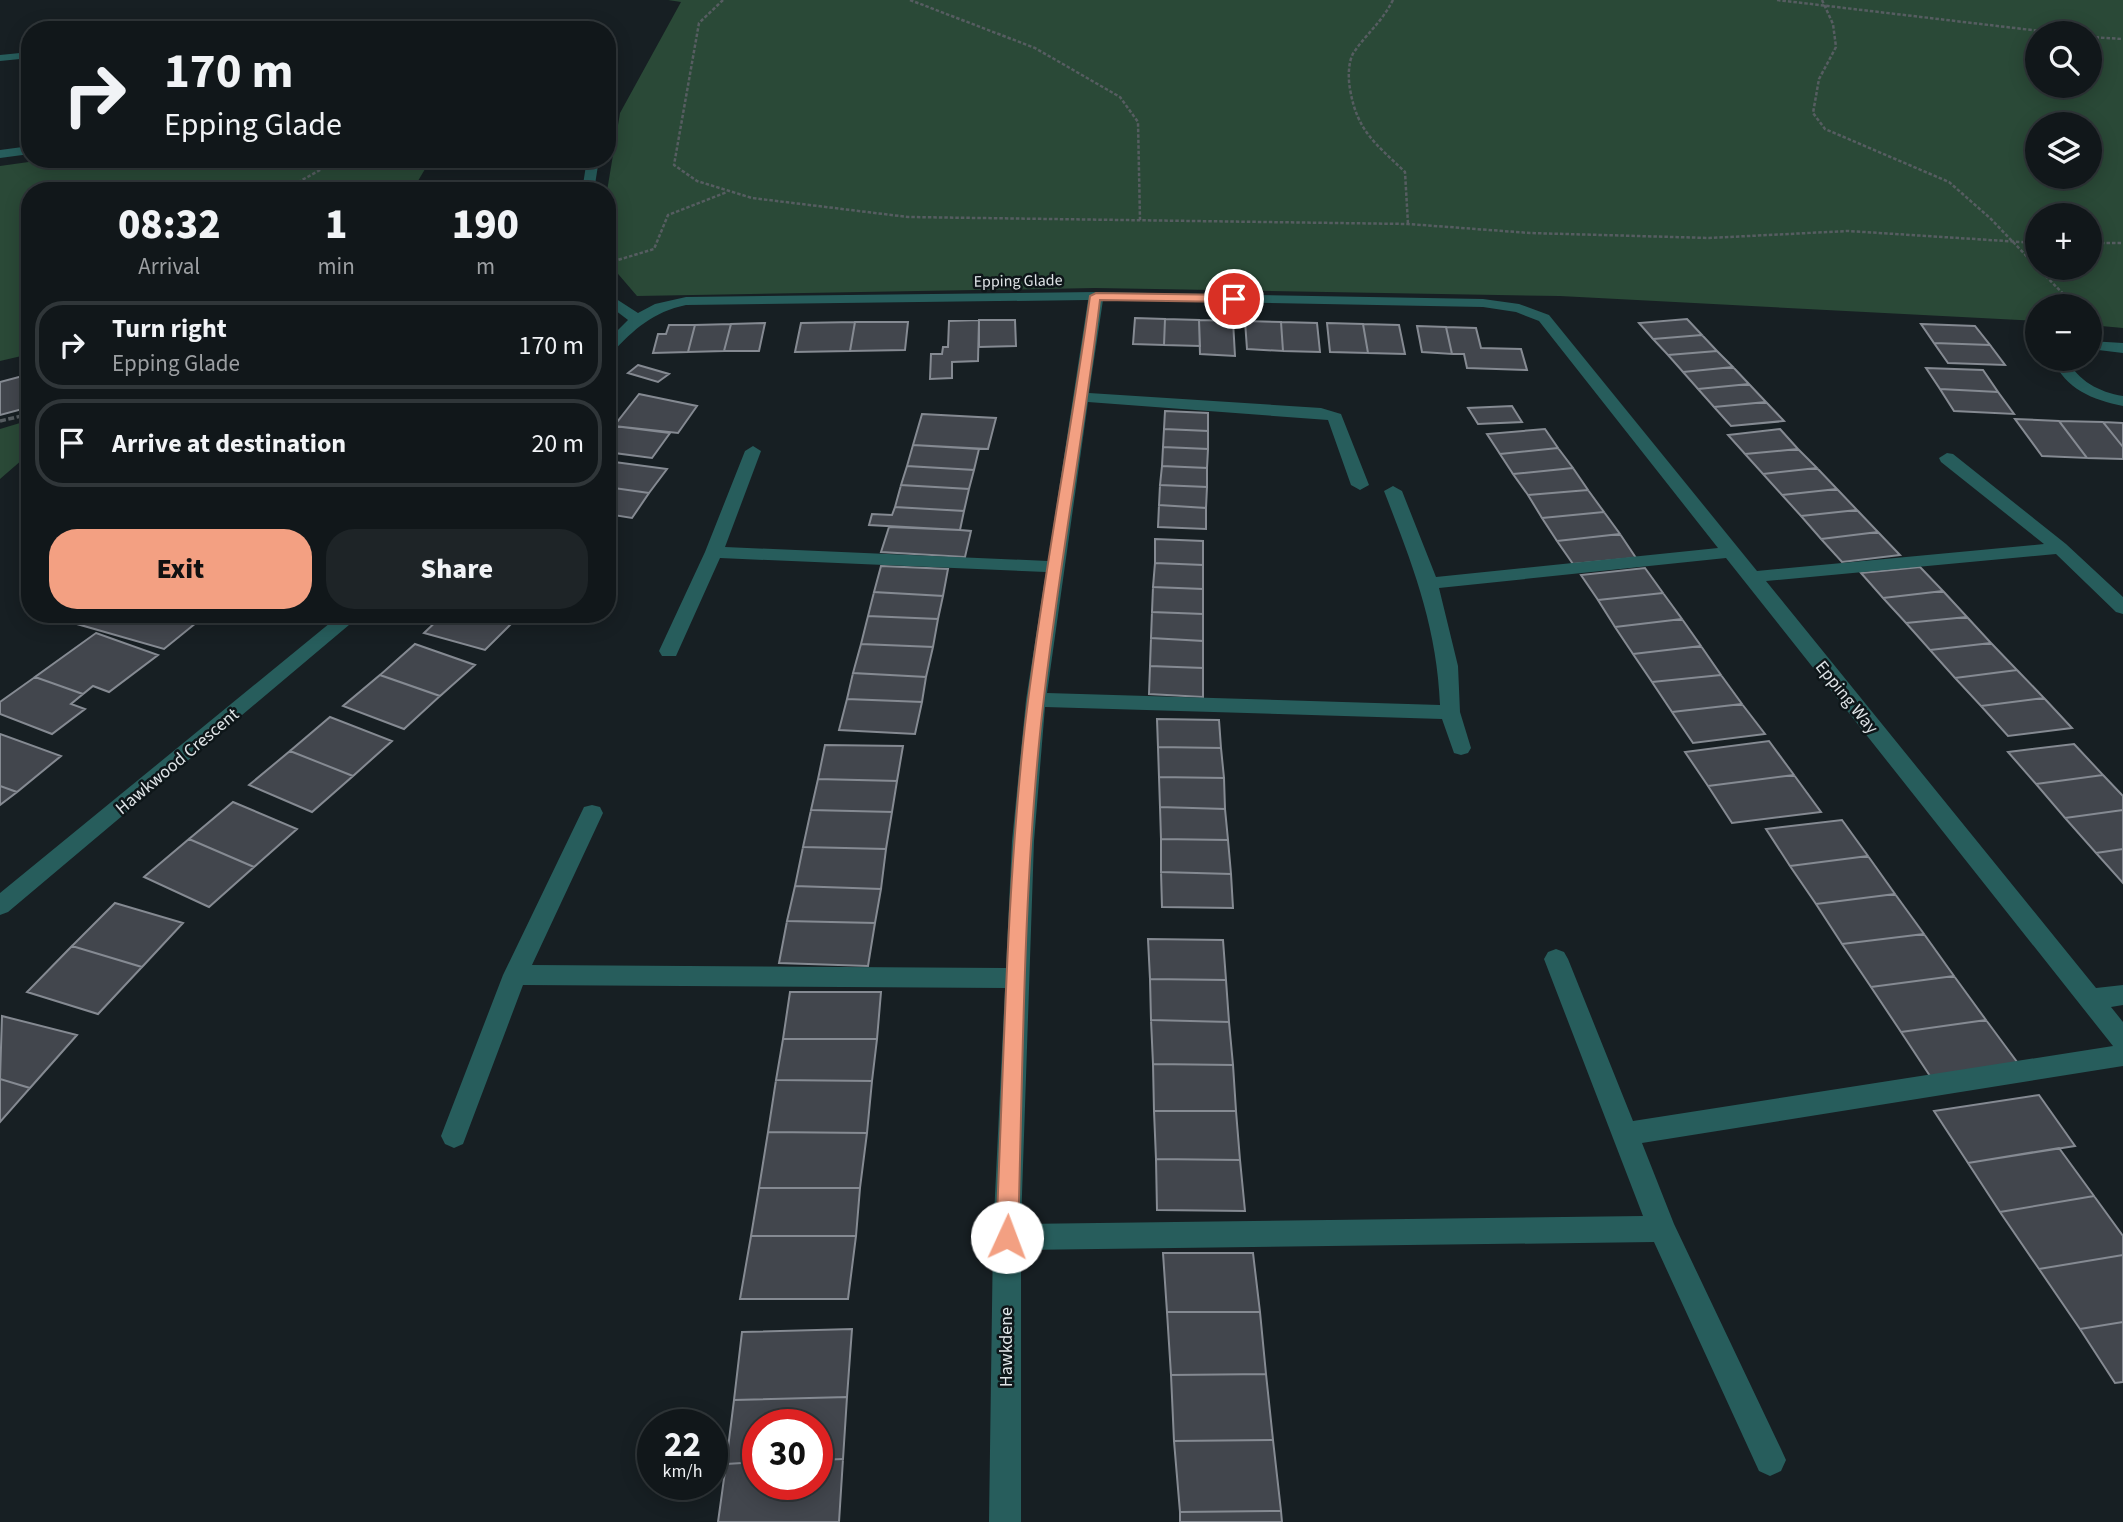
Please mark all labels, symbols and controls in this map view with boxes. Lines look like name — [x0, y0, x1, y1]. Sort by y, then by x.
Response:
map controls — [2025, 21, 2102, 371]
button: search — [2025, 21, 2102, 98]
text: 170 m — [164, 37, 293, 107]
icon: right — [49, 49, 140, 140]
text: Epping Glade — [164, 102, 342, 148]
button: layers — [2025, 112, 2102, 189]
text: 08:32 — [118, 195, 221, 255]
text: 1 — [325, 195, 347, 255]
text: 190 — [452, 195, 519, 255]
button: + — [2025, 203, 2102, 280]
text: Arrival — [138, 250, 200, 283]
text: min — [318, 250, 355, 283]
text: m — [476, 250, 495, 283]
street label: Epping Glade — [973, 269, 1063, 293]
pin — [1204, 269, 1264, 329]
icon: arrive — [1215, 280, 1253, 318]
button: − — [2025, 294, 2102, 371]
text: Turn right — [112, 310, 227, 347]
icon: right — [53, 326, 91, 364]
text: 170 m — [518, 327, 584, 364]
text: Epping Glade — [112, 347, 240, 380]
icon: arrive — [53, 424, 91, 462]
text: Arrive at destination — [112, 425, 346, 462]
text: 20 m — [531, 425, 584, 462]
button: Exit — [49, 529, 312, 609]
button: Share — [326, 529, 588, 609]
street label: Epping Way — [1809, 655, 1884, 740]
street label: Hawkwood Crescent — [110, 702, 244, 820]
position arrow — [970, 1200, 1044, 1274]
street label: Hawkdene — [994, 1307, 1019, 1387]
speed limit sign: 30 — [742, 1409, 833, 1500]
text: 22 — [664, 1420, 701, 1470]
text: km/h — [663, 1459, 702, 1484]

